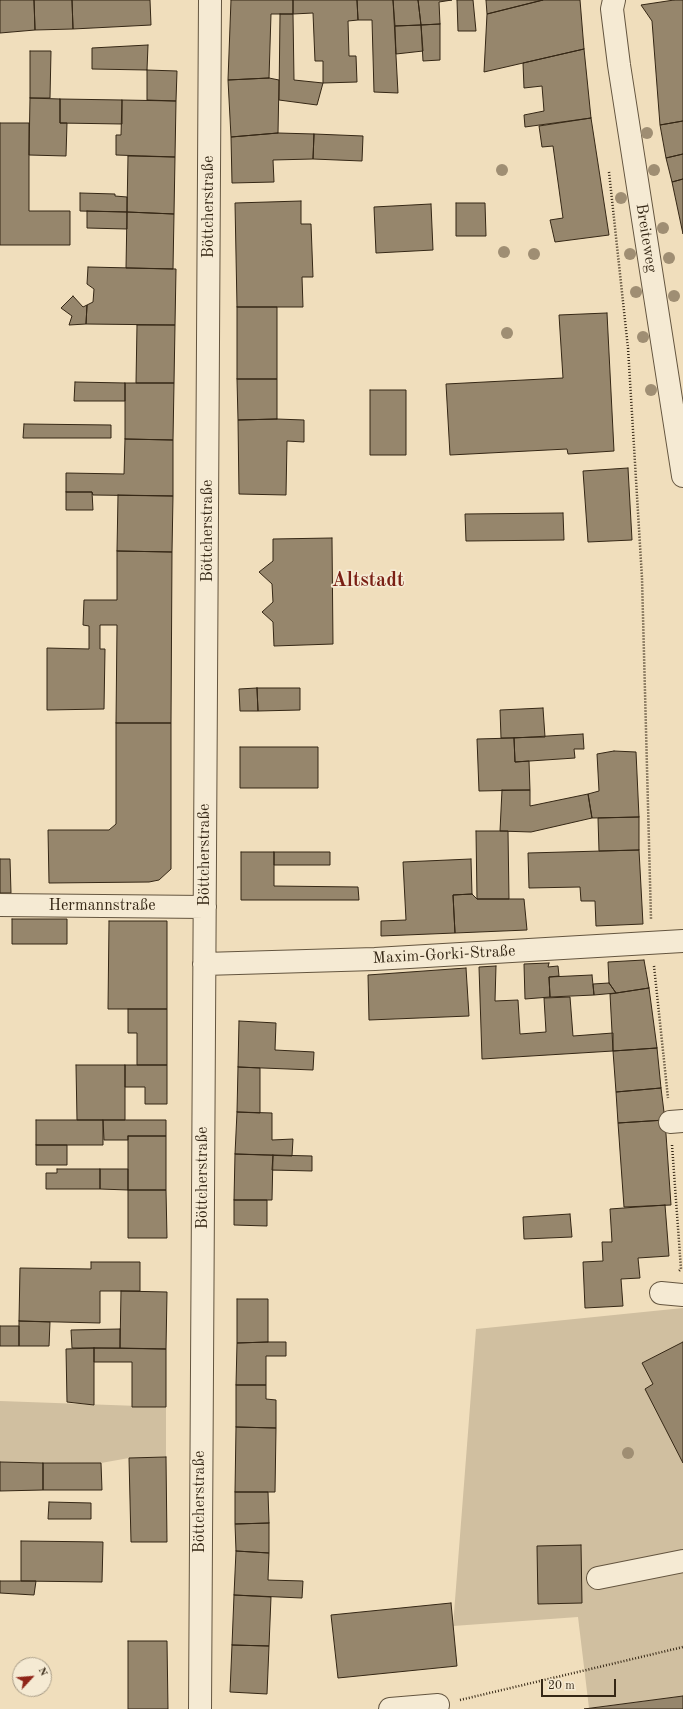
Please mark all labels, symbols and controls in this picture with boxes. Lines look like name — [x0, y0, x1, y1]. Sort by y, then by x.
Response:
street label: Böttcherstraße — [199, 156, 219, 258]
street label: Breiteweg — [631, 202, 661, 274]
street label: Böttcherstraße — [198, 480, 218, 582]
district label: Altstadt — [332, 569, 404, 593]
street label: Böttcherstraße — [195, 804, 215, 906]
street label: Hermannstraße — [48, 896, 156, 916]
street label: Maxim-Gorki-Straße — [372, 942, 516, 968]
street label: Böttcherstraße — [193, 1127, 213, 1229]
street label: Böttcherstraße — [190, 1451, 210, 1553]
north arrow — [12, 1657, 52, 1697]
text: N — [36, 1666, 49, 1678]
scale bar — [543, 1671, 618, 1697]
text: 20 m — [548, 1680, 575, 1692]

